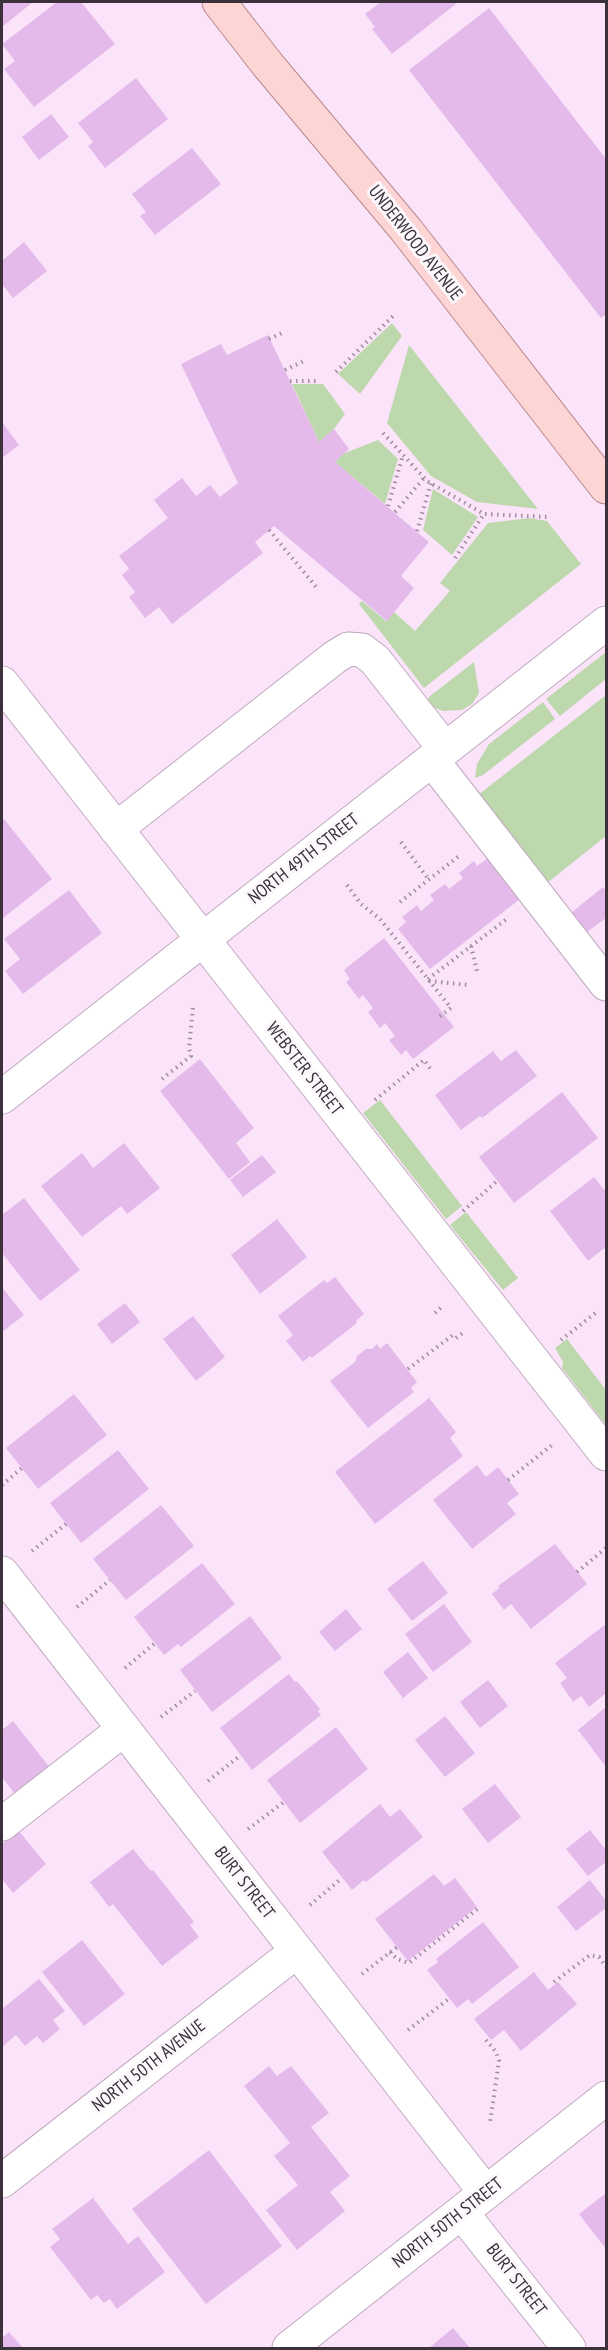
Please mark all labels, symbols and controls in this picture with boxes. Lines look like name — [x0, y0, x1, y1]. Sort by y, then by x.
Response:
street label: UNDERWOOD AVENUE — [363, 181, 467, 305]
street label: NORTH 49TH STREET — [244, 809, 364, 909]
street label: WEBSTER STREET — [261, 1018, 347, 1120]
street label: BURT STREET — [209, 1843, 279, 1923]
street label: NORTH 50TH AVENUE — [88, 2015, 210, 2117]
street label: NORTH 50TH STREET — [388, 2173, 508, 2273]
street label: BURT STREET — [481, 2240, 551, 2320]

